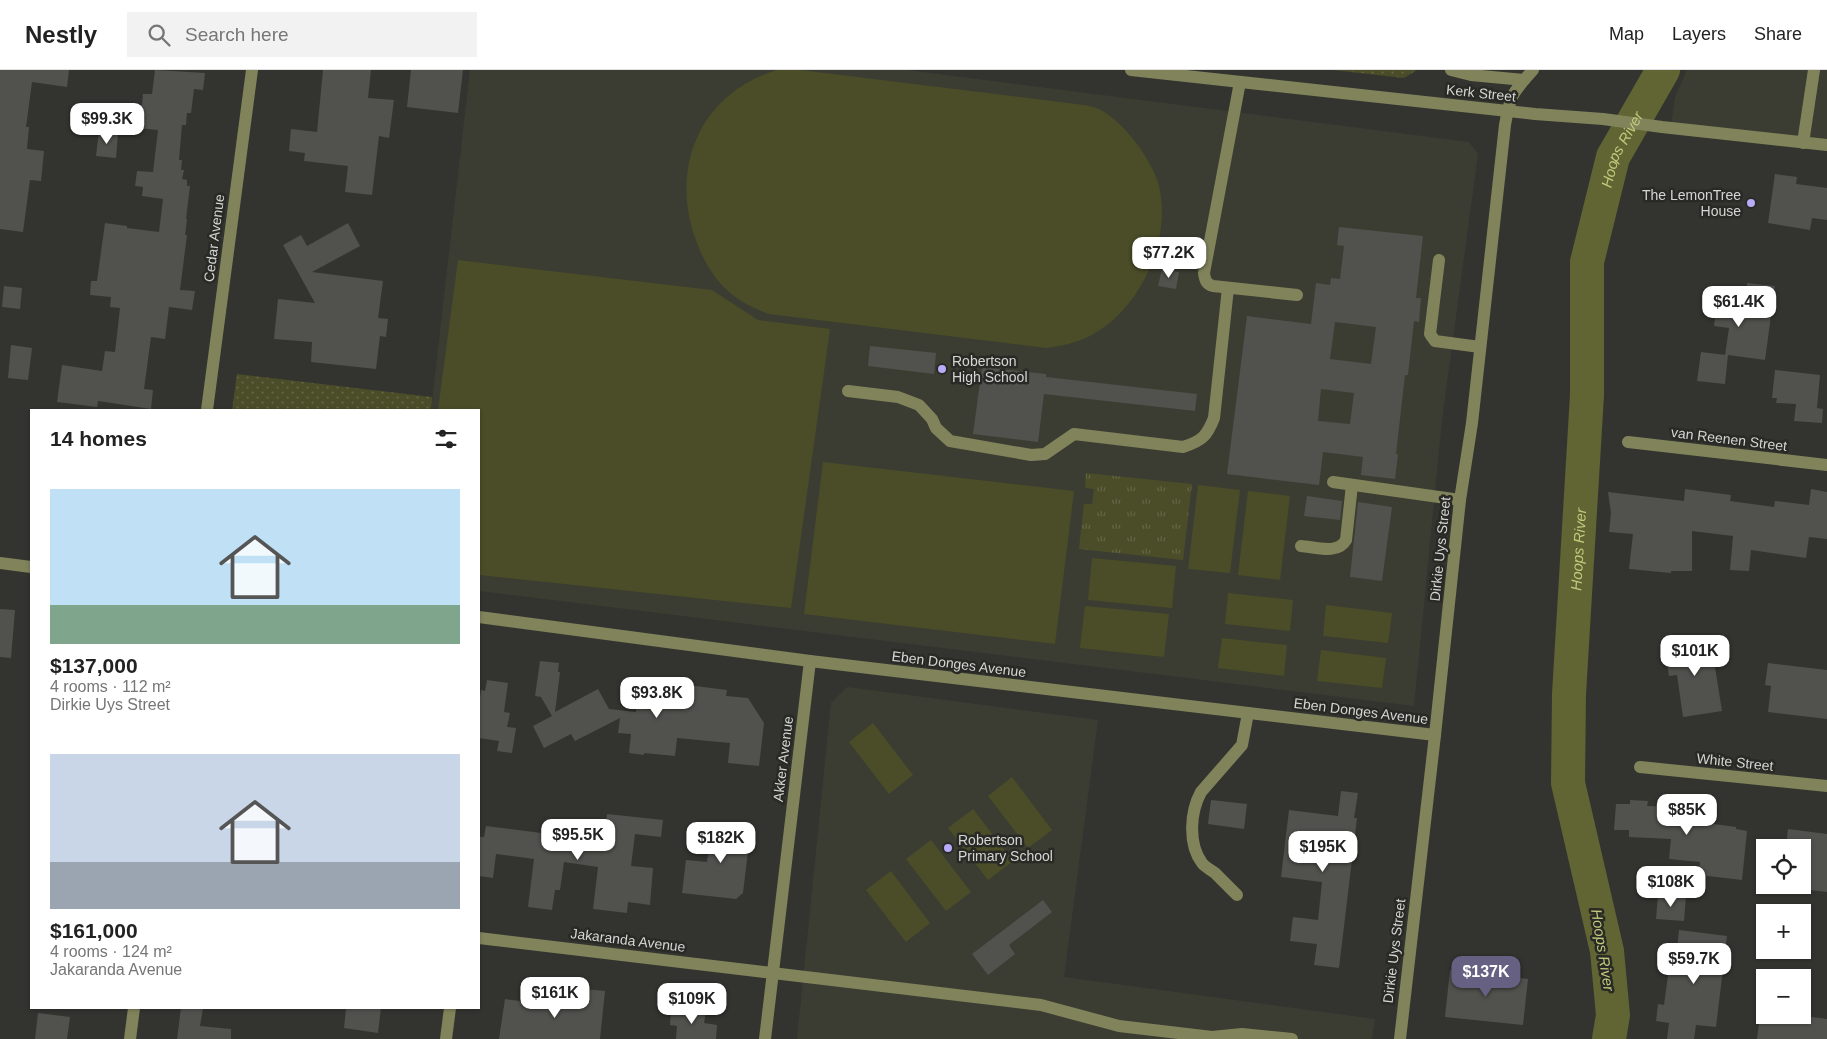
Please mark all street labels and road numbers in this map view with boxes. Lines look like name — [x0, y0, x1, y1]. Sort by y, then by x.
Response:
street label: Kerk Street — [1445, 81, 1517, 105]
street label: Cedar Avenue — [201, 193, 227, 283]
street label: van Reenen Street — [1670, 424, 1788, 454]
street label: Dirkie Uys Street — [1427, 496, 1453, 602]
street label: Eben Donges Avenue — [891, 648, 1027, 680]
street label: Eben Donges Avenue — [1293, 695, 1429, 727]
street label: Akker Avenue — [770, 715, 796, 803]
street label: White Street — [1696, 750, 1774, 774]
street label: Dirkie Uys Street — [1380, 898, 1408, 1004]
street label: Jakaranda Avenue — [570, 925, 687, 955]

